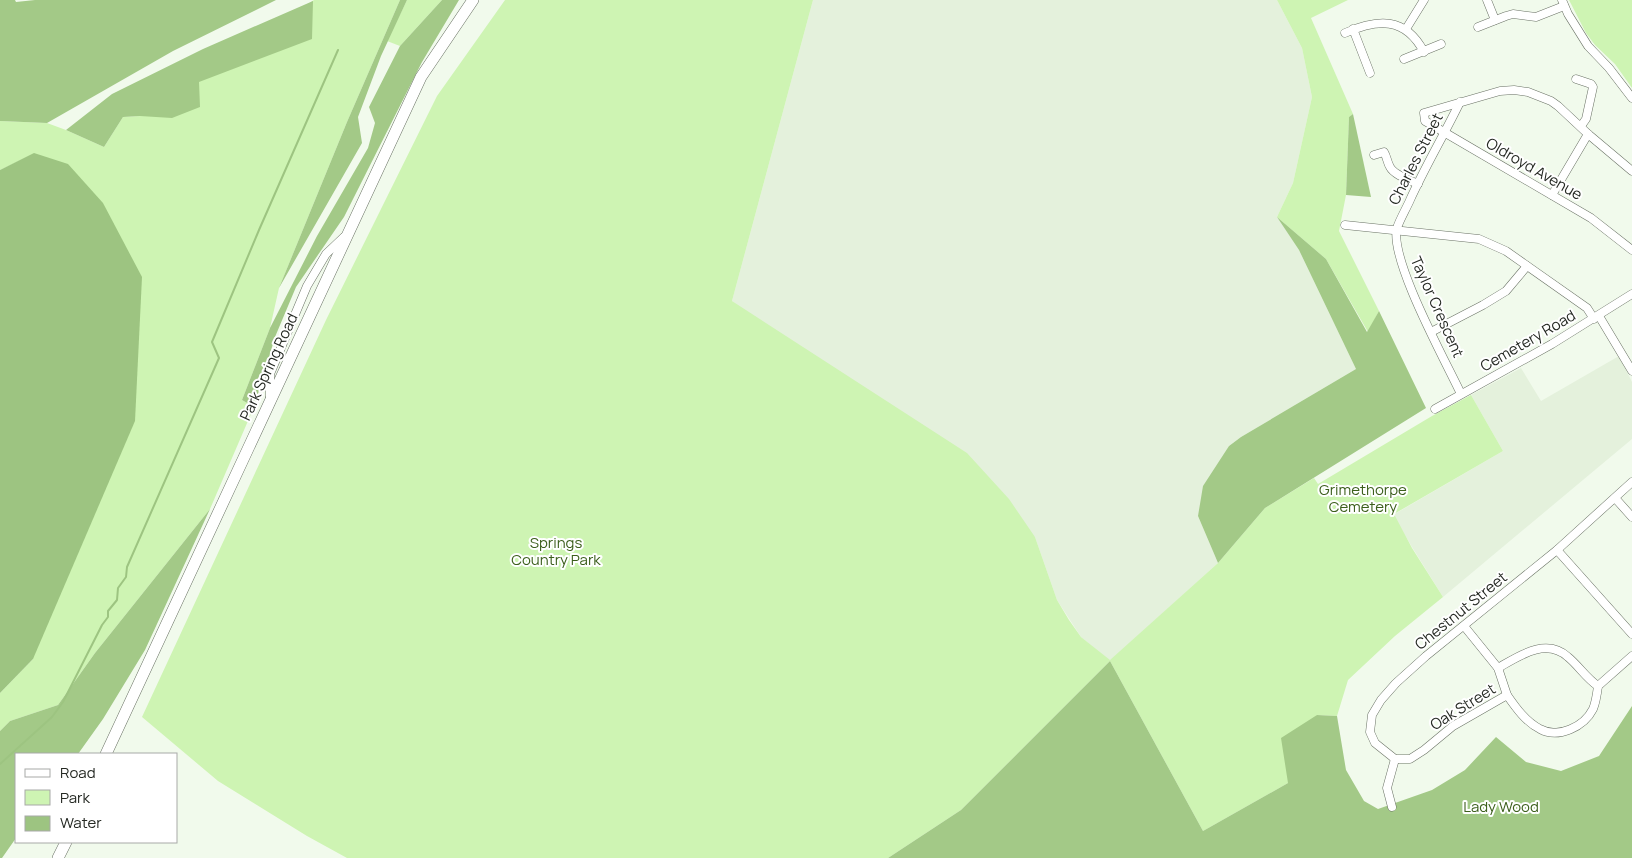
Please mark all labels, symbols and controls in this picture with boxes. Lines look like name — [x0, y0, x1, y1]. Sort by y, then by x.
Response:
street label: Charles Street — [1383, 109, 1448, 208]
street label: Oldroyd Avenue — [1482, 132, 1586, 205]
street label: Taylor Crescent — [1406, 253, 1469, 361]
street label: Cemetery Road — [1476, 305, 1579, 376]
street label: Park Spring Road — [234, 310, 303, 424]
park label: Grimethorpe Cemetery — [1319, 479, 1407, 517]
park label: Springs Country Park — [511, 532, 601, 570]
street label: Chestnut Street — [1410, 567, 1511, 654]
street label: Oak Street — [1426, 678, 1500, 735]
legend — [15, 753, 178, 843]
text: Road — [60, 762, 96, 783]
text: Park — [60, 787, 90, 808]
park label: Lady Wood — [1463, 796, 1539, 817]
text: Water — [60, 812, 102, 833]

